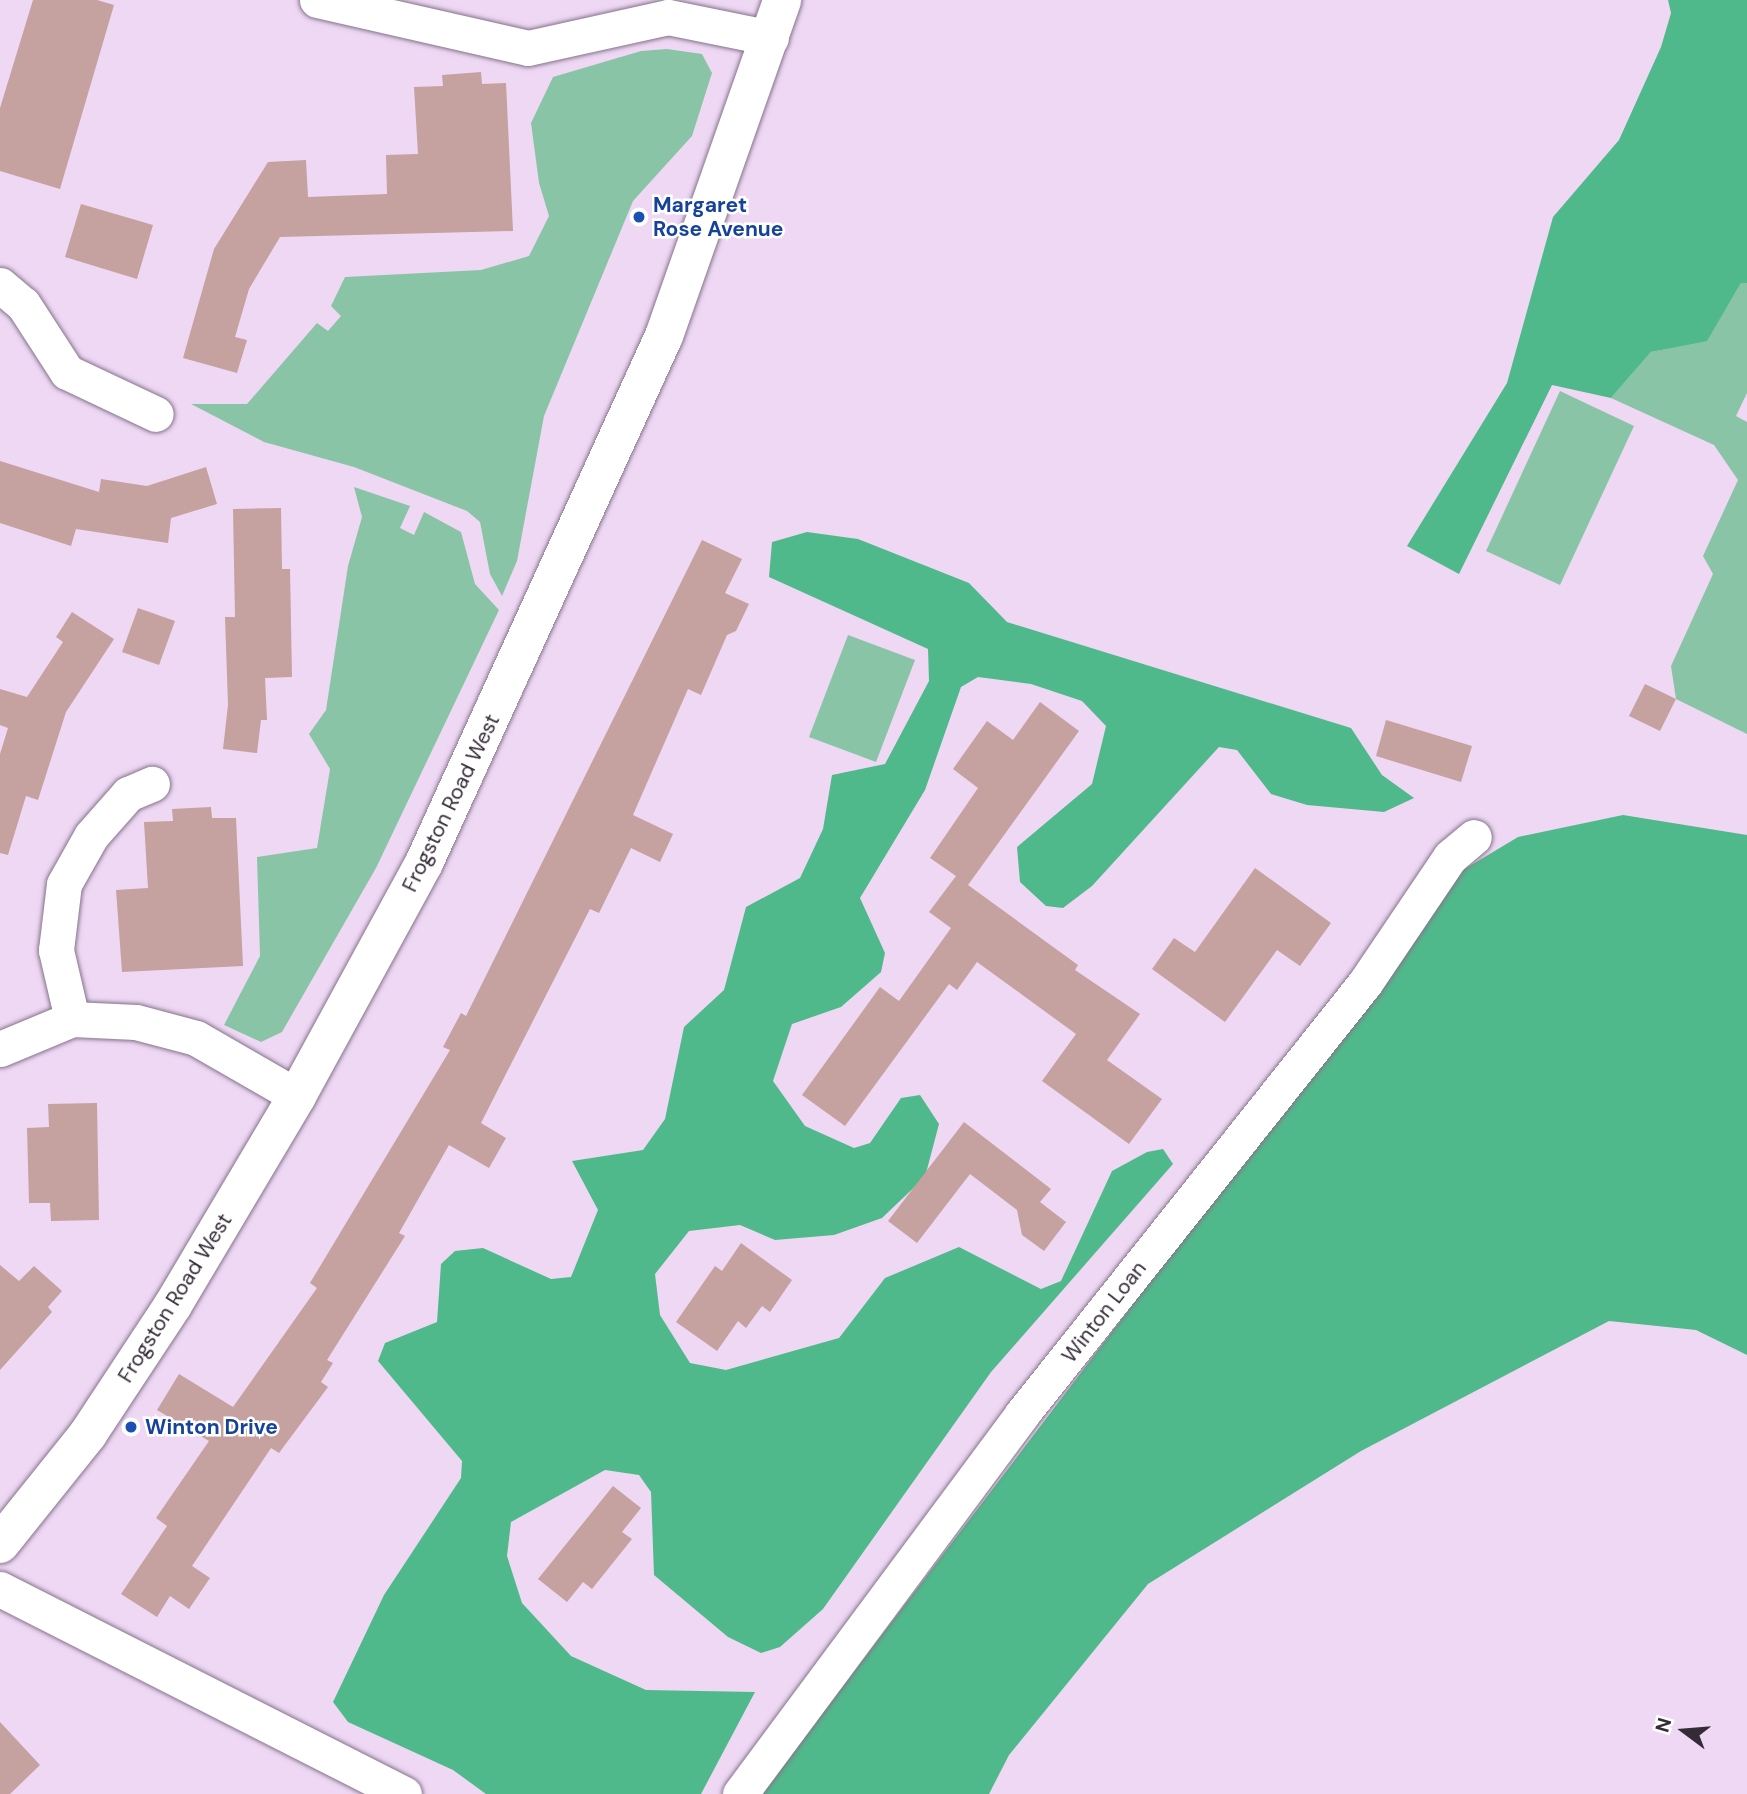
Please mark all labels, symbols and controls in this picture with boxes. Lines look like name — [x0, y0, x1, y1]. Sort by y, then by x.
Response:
place label: Margaret Rose Avenue — [653, 192, 783, 242]
marker: Margaret Rose Avenue — [631, 209, 647, 225]
street label: Frogston Road West — [397, 710, 505, 896]
street label: Frogston Road West — [113, 1209, 237, 1387]
street label: Winton Loan — [1057, 1256, 1151, 1368]
place label: Winton Drive — [145, 1414, 278, 1440]
marker: Winton Drive — [123, 1419, 139, 1435]
north arrow — [1649, 1696, 1719, 1766]
text: N — [1649, 1715, 1677, 1735]

